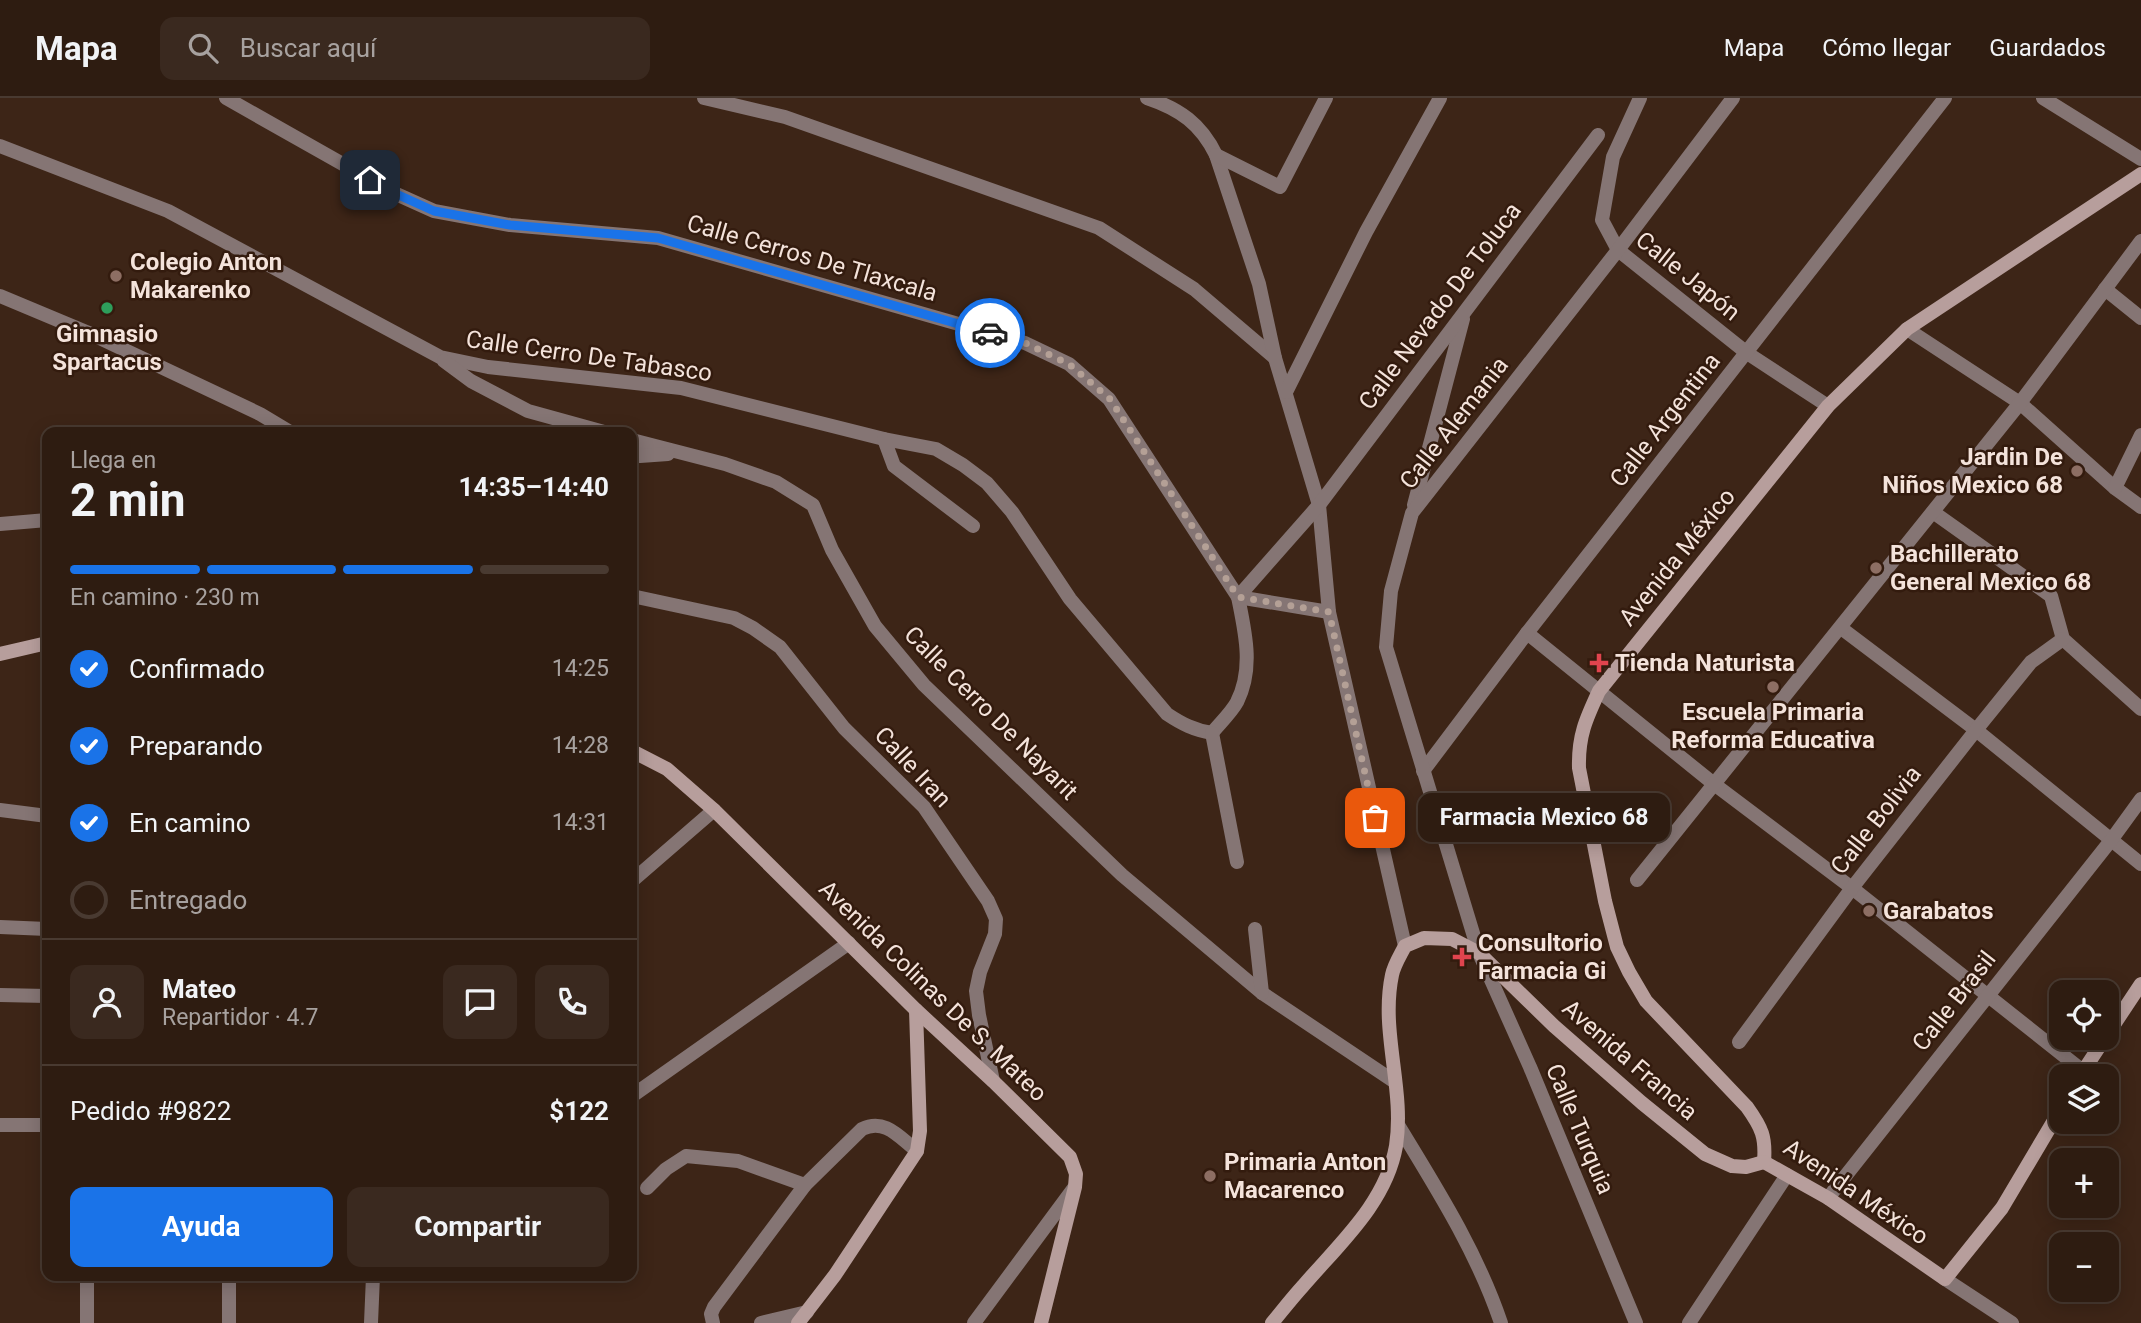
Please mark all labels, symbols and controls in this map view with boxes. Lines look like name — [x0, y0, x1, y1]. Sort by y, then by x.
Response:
search box — [160, 17, 650, 80]
text: Mapa — [35, 29, 118, 68]
icon: search — [184, 29, 222, 67]
text: Buscar aquí — [240, 33, 376, 63]
text: Mapa — [1724, 34, 1784, 62]
text: Cómo llegar — [1822, 34, 1951, 62]
text: Guardados — [1989, 34, 2106, 62]
pin — [340, 150, 400, 210]
icon: home — [351, 161, 389, 199]
street label: Calle Nevado De Toluca — [1353, 197, 1527, 415]
street label: Calle Cerros De Tlaxcala — [684, 209, 940, 307]
street label: Calle Japón — [1630, 226, 1746, 326]
place label: Colegio Anton Makarenko — [130, 248, 282, 304]
marker: Colegio Anton Makarenko — [108, 268, 124, 284]
courier — [955, 298, 1025, 368]
marker: Gimnasio Spartacus — [99, 300, 115, 316]
icon: car — [971, 314, 1009, 352]
place label: Gimnasio Spartacus — [52, 320, 162, 376]
street label: Calle Cerro De Tabasco — [464, 325, 714, 387]
street label: Calle Argentina — [1604, 348, 1726, 492]
street label: Calle Alemania — [1394, 352, 1514, 494]
place label: Jardin De Niños Mexico 68 — [1882, 443, 2063, 499]
text: Llega en — [70, 447, 156, 474]
marker: Jardin De Niños Mexico 68 — [2069, 463, 2085, 479]
text: 14:35–14:40 — [459, 472, 609, 502]
text: 2 min — [70, 473, 186, 527]
street label: Avenida México — [1613, 483, 1741, 631]
place label: Bachillerato General Mexico 68 — [1890, 540, 2091, 596]
marker: Bachillerato General Mexico 68 — [1868, 560, 1884, 576]
text: En camino · 230 m — [70, 584, 260, 611]
street label: Calle Cerro De Nayarit — [899, 621, 1084, 806]
place label: Tienda Naturista — [1615, 649, 1795, 677]
icon: check — [70, 650, 108, 688]
marker: Tienda Naturista — [1589, 653, 1609, 673]
text: Confirmado — [129, 654, 265, 684]
text: 14:25 — [552, 655, 609, 682]
marker: Escuela Primaria Reforma Educativa — [1765, 679, 1781, 695]
place label: Escuela Primaria Reforma Educativa — [1671, 698, 1875, 754]
street label: Calle Iran — [869, 721, 957, 813]
icon: check — [70, 727, 108, 765]
text: Preparando — [129, 731, 263, 761]
text: 14:28 — [552, 732, 609, 759]
street label: Calle Bolivia — [1825, 760, 1927, 880]
pin — [1345, 788, 1405, 848]
callout: Farmacia Mexico 68 — [1417, 794, 1669, 842]
icon: bag — [1356, 799, 1394, 837]
icon: check — [70, 804, 108, 842]
text: Farmacia Mexico 68 — [1440, 804, 1648, 831]
text: En camino — [129, 808, 251, 838]
text: 14:31 — [552, 809, 609, 836]
street label: Avenida Colinas De S. Mateo — [813, 875, 1053, 1107]
text: Entregado — [129, 885, 247, 915]
place label: Garabatos — [1883, 897, 1993, 925]
marker: Garabatos — [1861, 903, 1877, 919]
place label: Consultorio Farmacia Gi — [1478, 929, 1606, 985]
street label: Calle Brasil — [1906, 946, 2002, 1056]
marker: Consultorio Farmacia Gi — [1452, 947, 1472, 967]
button: person — [70, 965, 144, 1039]
button: chat — [443, 965, 517, 1039]
button: phone — [535, 965, 609, 1039]
text: Mateo — [162, 974, 236, 1004]
map controls — [2049, 980, 2119, 1302]
button: locate — [2049, 980, 2119, 1050]
street label: Avenida Francia — [1557, 994, 1703, 1126]
text: Repartidor · 4.7 — [162, 1004, 319, 1031]
street label: Calle Turquia — [1540, 1060, 1620, 1198]
button: layers — [2049, 1064, 2119, 1134]
text: Pedido #9822 — [70, 1096, 231, 1126]
text: $122 — [549, 1096, 609, 1126]
street label: Avenida México — [1778, 1133, 1934, 1251]
place label: Primaria Anton Macarenco — [1224, 1148, 1386, 1204]
button: + — [2049, 1148, 2119, 1218]
marker: Primaria Anton Macarenco — [1202, 1168, 1218, 1184]
button: Ayuda — [70, 1187, 333, 1267]
button: Compartir — [347, 1187, 609, 1267]
button: − — [2049, 1232, 2119, 1302]

